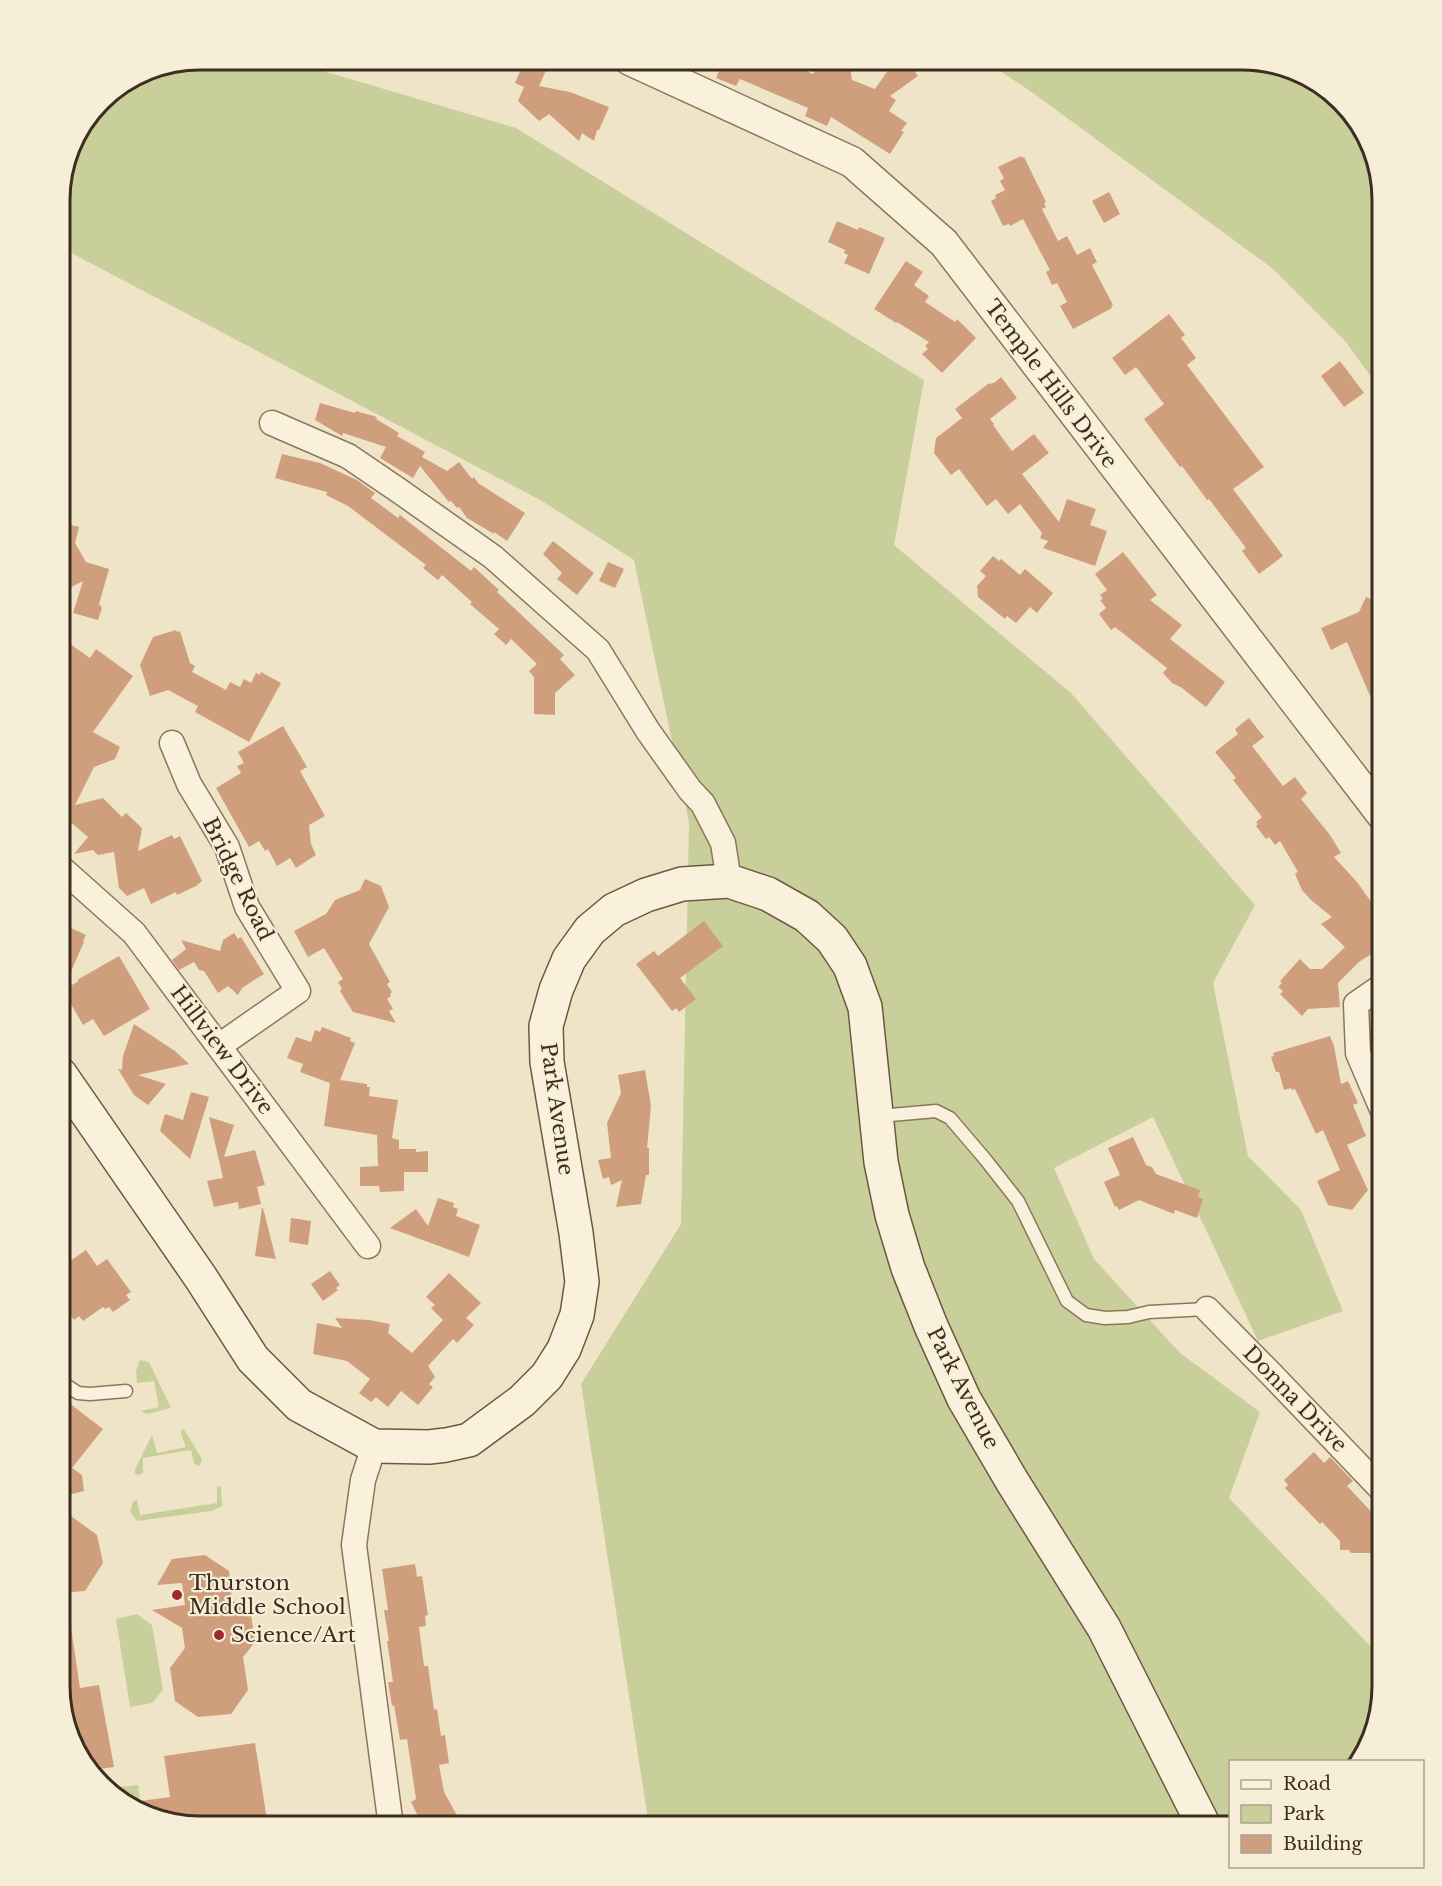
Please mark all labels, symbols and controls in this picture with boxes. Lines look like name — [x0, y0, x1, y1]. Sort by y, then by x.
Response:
street label: Temple Hills Drive — [979, 295, 1123, 473]
street label: Bridge Road — [197, 813, 279, 945]
street label: Hillview Drive — [165, 980, 279, 1120]
street label: Park Avenue — [535, 1041, 579, 1177]
street label: Park Avenue — [921, 1323, 1005, 1453]
street label: Donna Drive — [1237, 1340, 1353, 1458]
place label: Thurston Middle School — [189, 1570, 346, 1620]
marker: Thurston Middle School — [170, 1588, 184, 1602]
place label: Science/Art — [231, 1622, 356, 1648]
marker: Science/Art — [212, 1628, 226, 1642]
legend — [1229, 1760, 1424, 1868]
text: Road — [1283, 1773, 1331, 1795]
text: Park — [1283, 1803, 1325, 1825]
text: Building — [1283, 1833, 1362, 1855]

